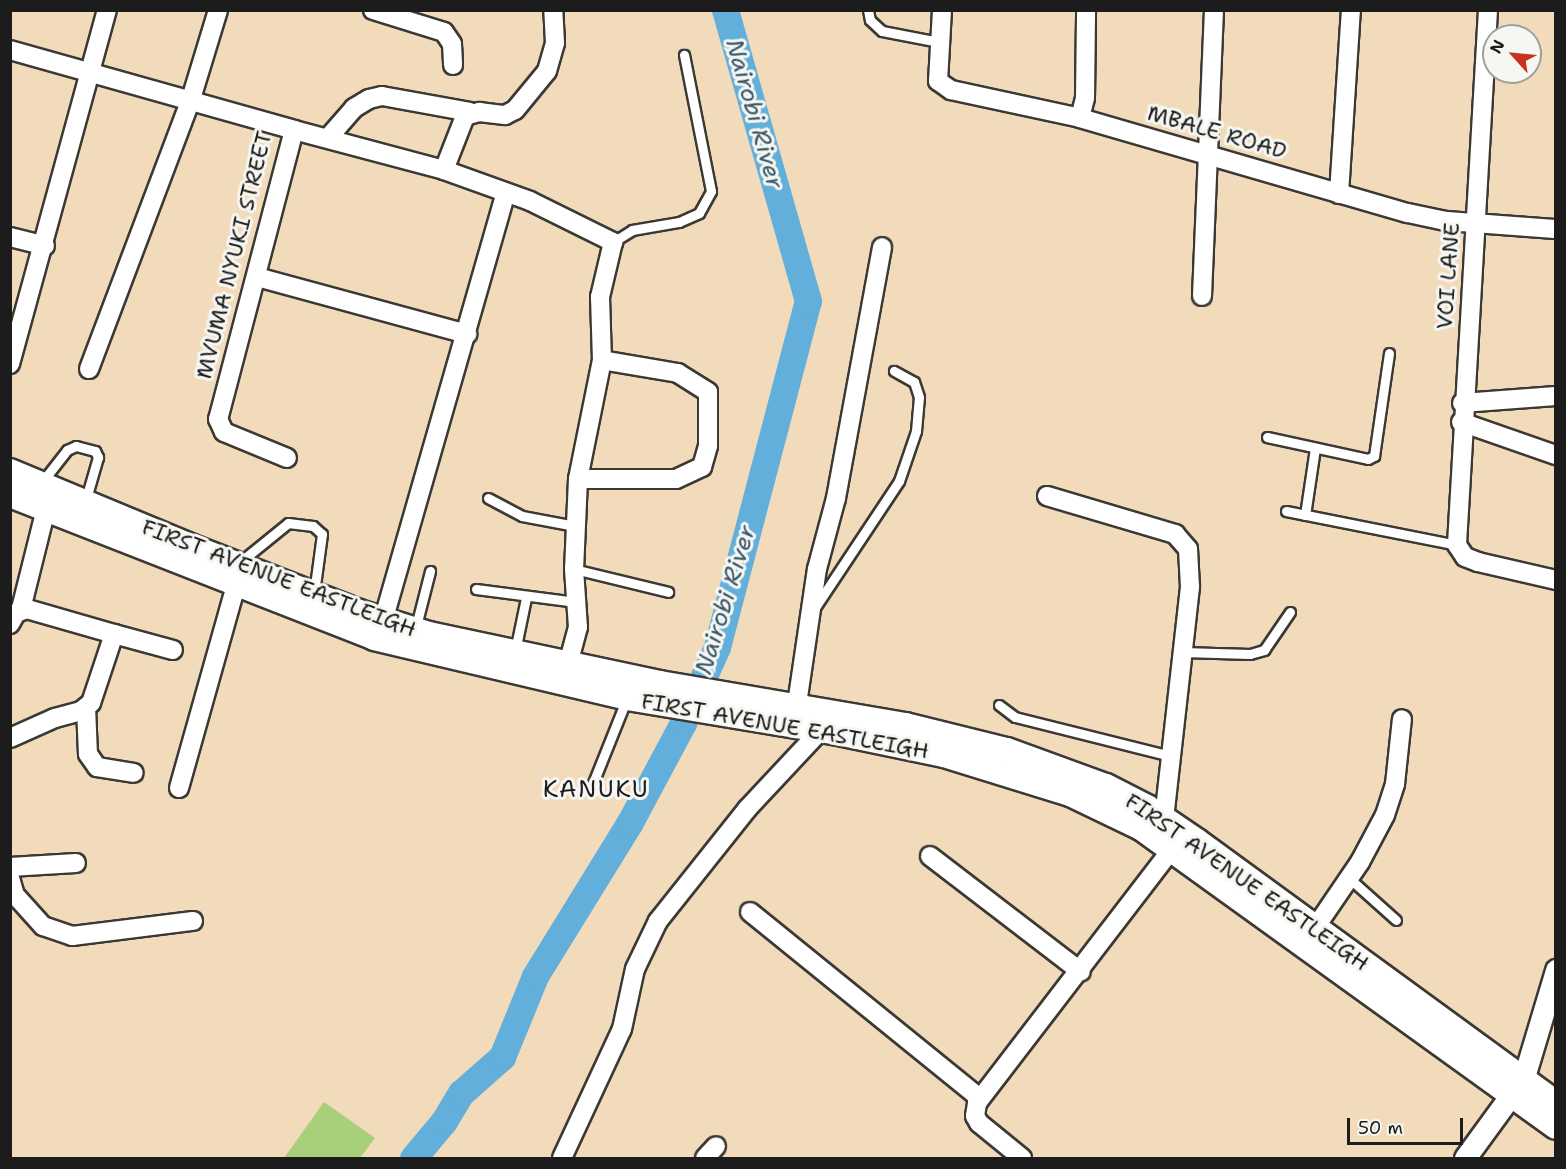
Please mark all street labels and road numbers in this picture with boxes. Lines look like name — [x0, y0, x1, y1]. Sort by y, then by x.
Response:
street label: MBALE ROAD — [1144, 100, 1290, 164]
street label: MVUMA NYUKI STREET — [190, 128, 278, 382]
street label: VOI LANE — [1431, 222, 1465, 330]
street label: FIRST AVENUE EASTLEIGH — [138, 513, 420, 643]
street label: FIRST AVENUE EASTLEIGH — [639, 688, 931, 764]
street label: FIRST AVENUE EASTLEIGH — [1120, 788, 1374, 976]

